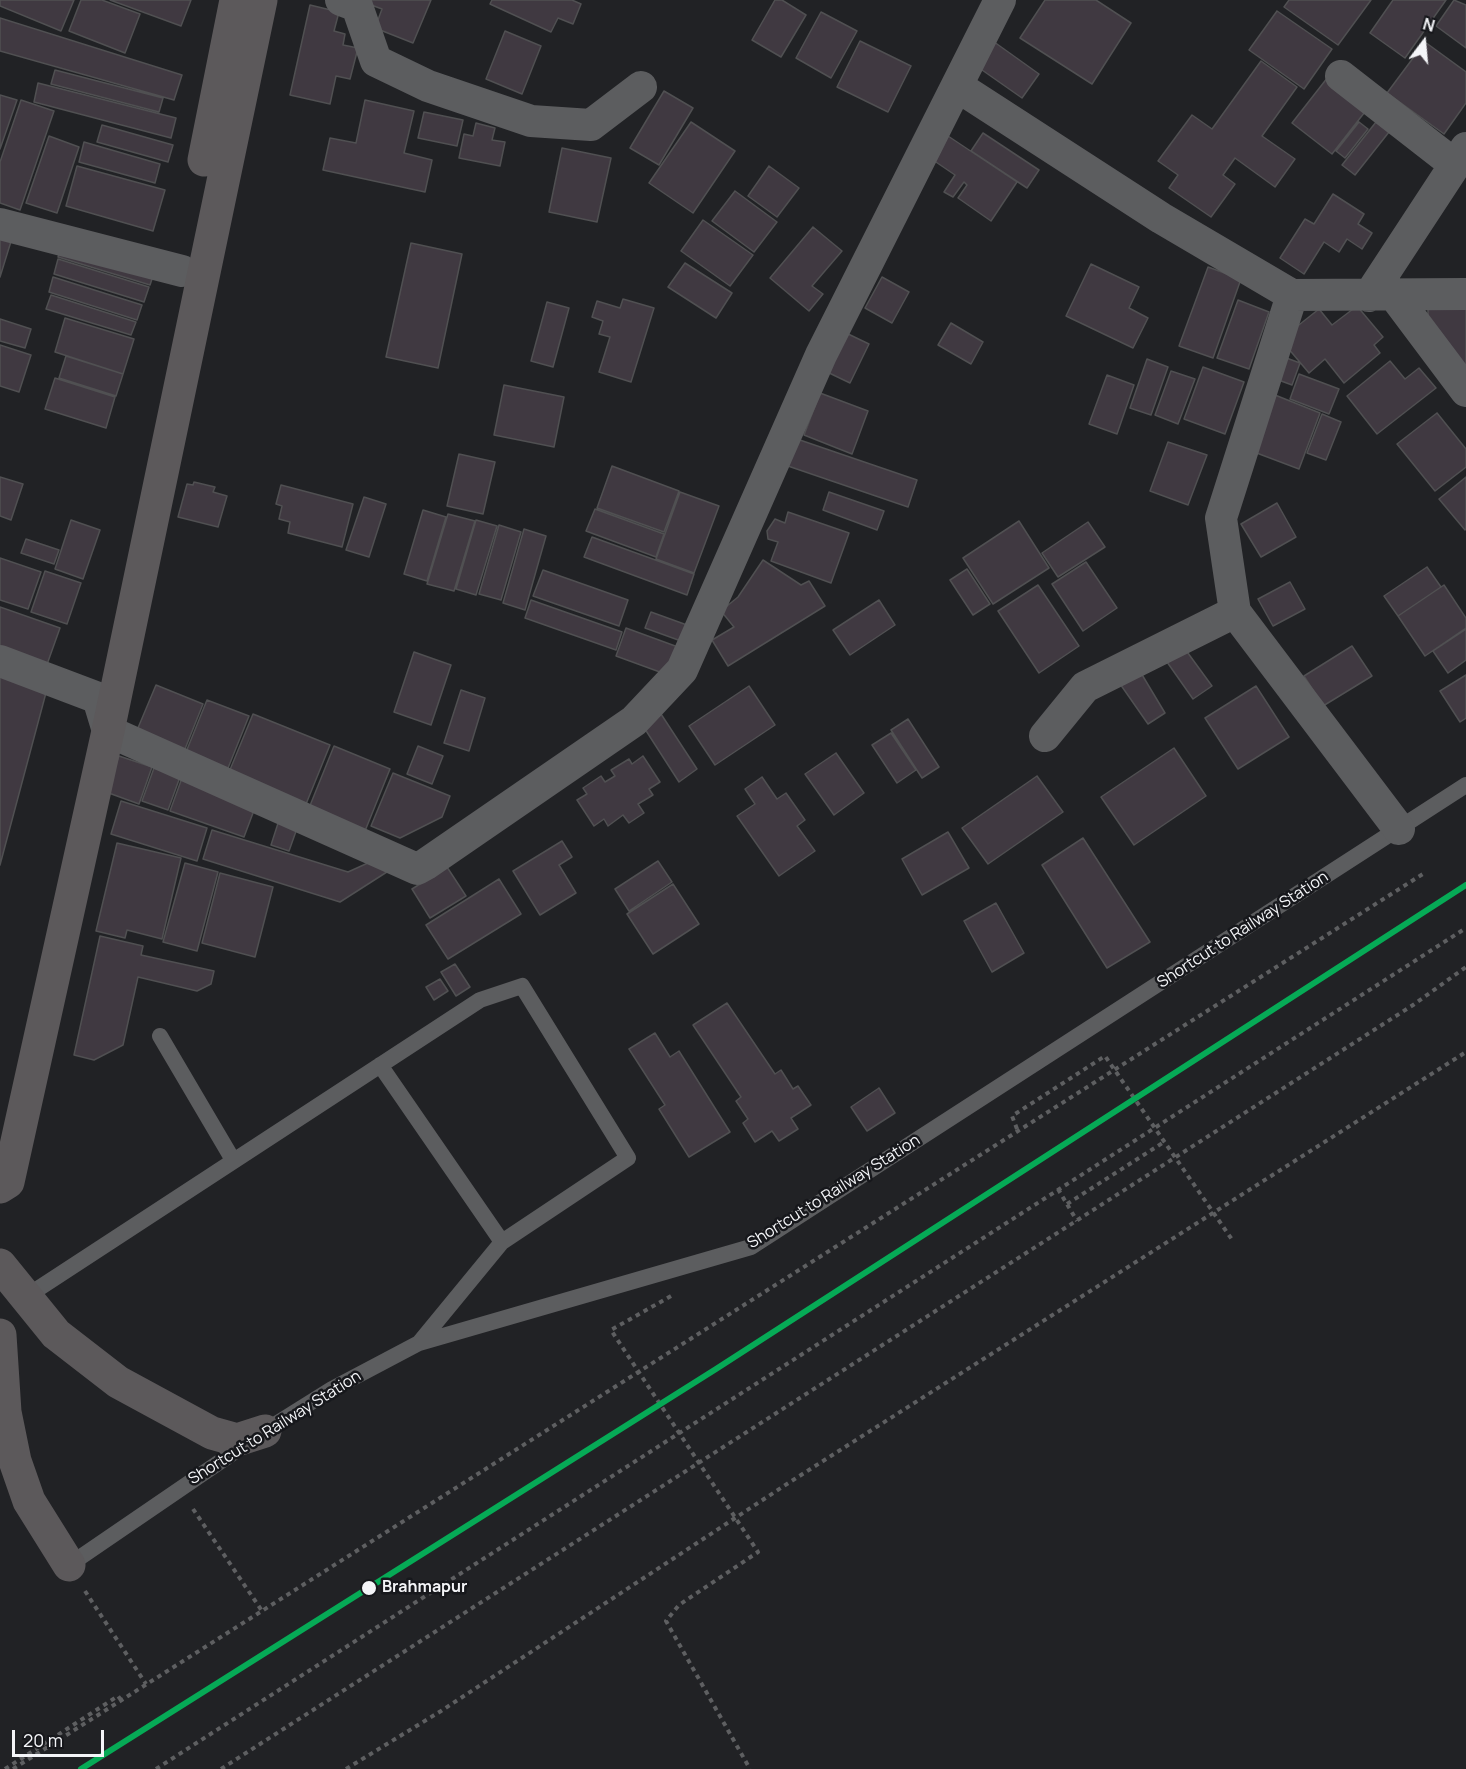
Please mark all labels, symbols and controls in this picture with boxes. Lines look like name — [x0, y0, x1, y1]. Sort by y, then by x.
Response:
north arrow — [1394, 12, 1454, 72]
text: N — [1420, 13, 1438, 37]
street label: Shortcut to Railway Station — [1154, 867, 1332, 993]
street label: Shortcut to Railway Station — [744, 1131, 924, 1253]
street label: Shortcut to Railway Station — [185, 1367, 365, 1489]
place label: Brahmapur — [382, 1578, 467, 1598]
marker: Brahmapur — [360, 1579, 378, 1597]
scale bar — [15, 1718, 106, 1756]
text: 20 m — [23, 1728, 63, 1752]

